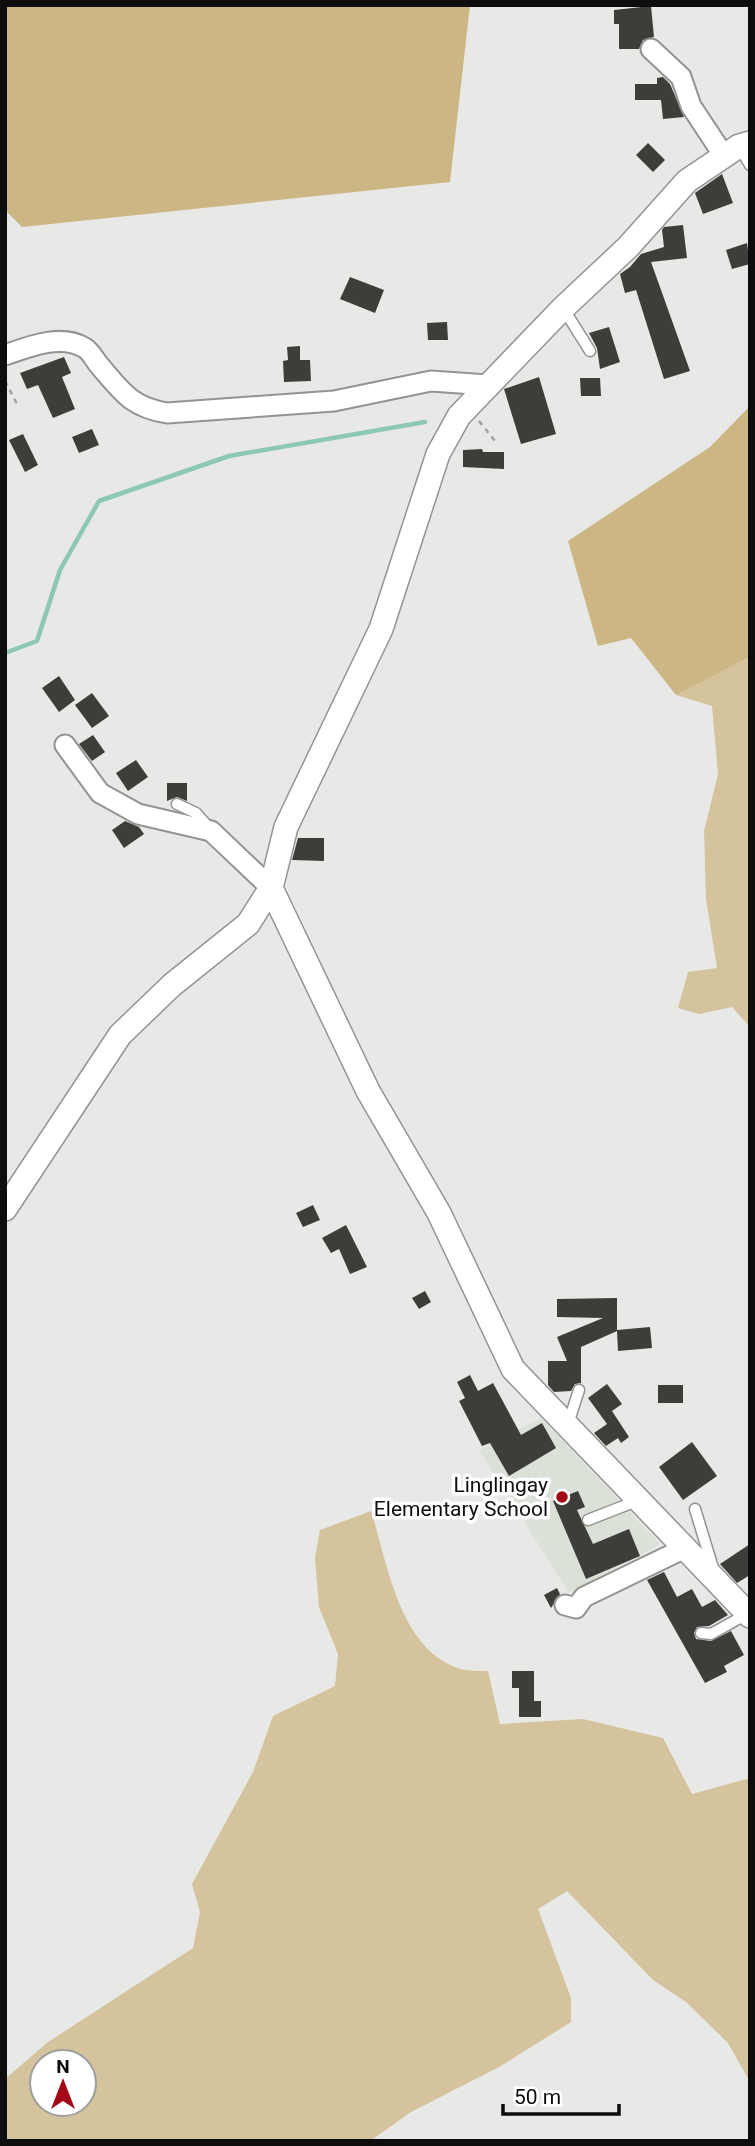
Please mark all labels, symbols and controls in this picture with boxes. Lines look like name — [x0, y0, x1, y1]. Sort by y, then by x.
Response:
place label: Linglingay Elementary School — [374, 1473, 548, 1521]
marker: Linglingay Elementary School — [554, 1489, 570, 1505]
north arrow — [28, 2048, 98, 2118]
text: N — [56, 2055, 70, 2078]
scale bar — [503, 2072, 618, 2116]
text: 50 m — [514, 2085, 561, 2109]

